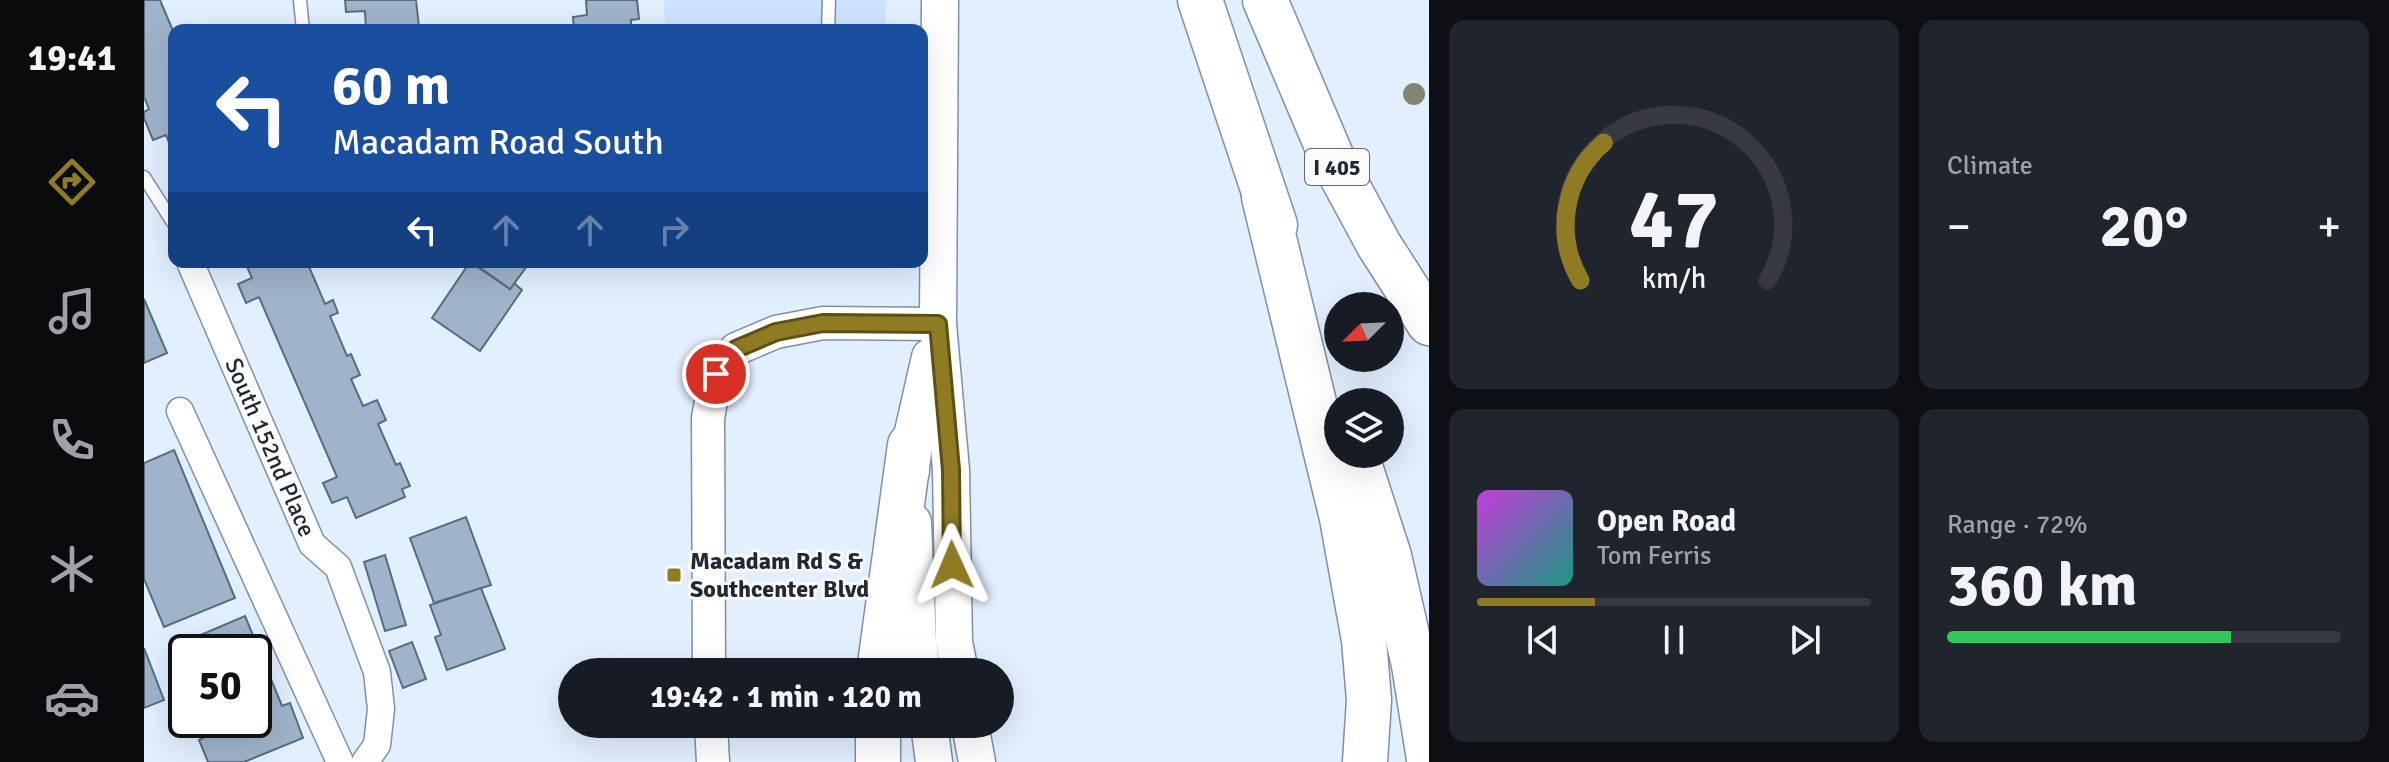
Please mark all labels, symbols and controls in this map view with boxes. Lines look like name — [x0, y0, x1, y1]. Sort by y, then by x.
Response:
text: 19:41 — [28, 36, 116, 81]
text: 60 m — [332, 51, 450, 120]
icon: left — [200, 56, 304, 160]
text: Macadam Road South — [332, 120, 664, 165]
road number: I 405 — [1305, 149, 1369, 185]
text: Climate — [1947, 150, 2033, 182]
icon: directions — [44, 154, 100, 210]
text: 47 — [1629, 168, 1719, 270]
text: 20° — [2100, 190, 2188, 264]
text: − — [1947, 200, 1971, 254]
text: + — [2317, 200, 2341, 254]
icon: left — [400, 208, 444, 252]
icon: ahead — [484, 208, 528, 252]
icon: ahead — [568, 208, 612, 252]
icon: right — [652, 208, 696, 252]
text: km/h — [1642, 261, 1706, 296]
icon: music — [44, 283, 100, 339]
north arrow — [1324, 292, 1404, 372]
map controls — [1324, 292, 1404, 468]
pin — [682, 340, 750, 408]
icon: arrive — [694, 352, 738, 396]
street label: South 152nd Place — [218, 353, 322, 541]
button: layers — [1324, 388, 1404, 468]
icon: phone — [44, 412, 100, 468]
text: Open Road — [1597, 503, 1736, 540]
text: Range · 72% — [1947, 509, 2088, 541]
position arrow — [910, 523, 994, 607]
text: Tom Ferris — [1597, 540, 1711, 572]
icon: climate — [44, 541, 100, 597]
place label: Macadam Rd S & Southcenter Blvd — [690, 546, 869, 604]
text: 360 km — [1947, 549, 2137, 623]
marker: Macadam Rd S & Southcenter Blvd — [665, 566, 683, 584]
icon: previous — [1521, 618, 1565, 662]
icon: pause — [1652, 618, 1696, 662]
icon: next — [1783, 618, 1827, 662]
speed limit sign: 50 — [168, 634, 272, 738]
icon: car — [44, 670, 100, 726]
text: 19:42 · 1 min · 120 m — [650, 679, 922, 716]

